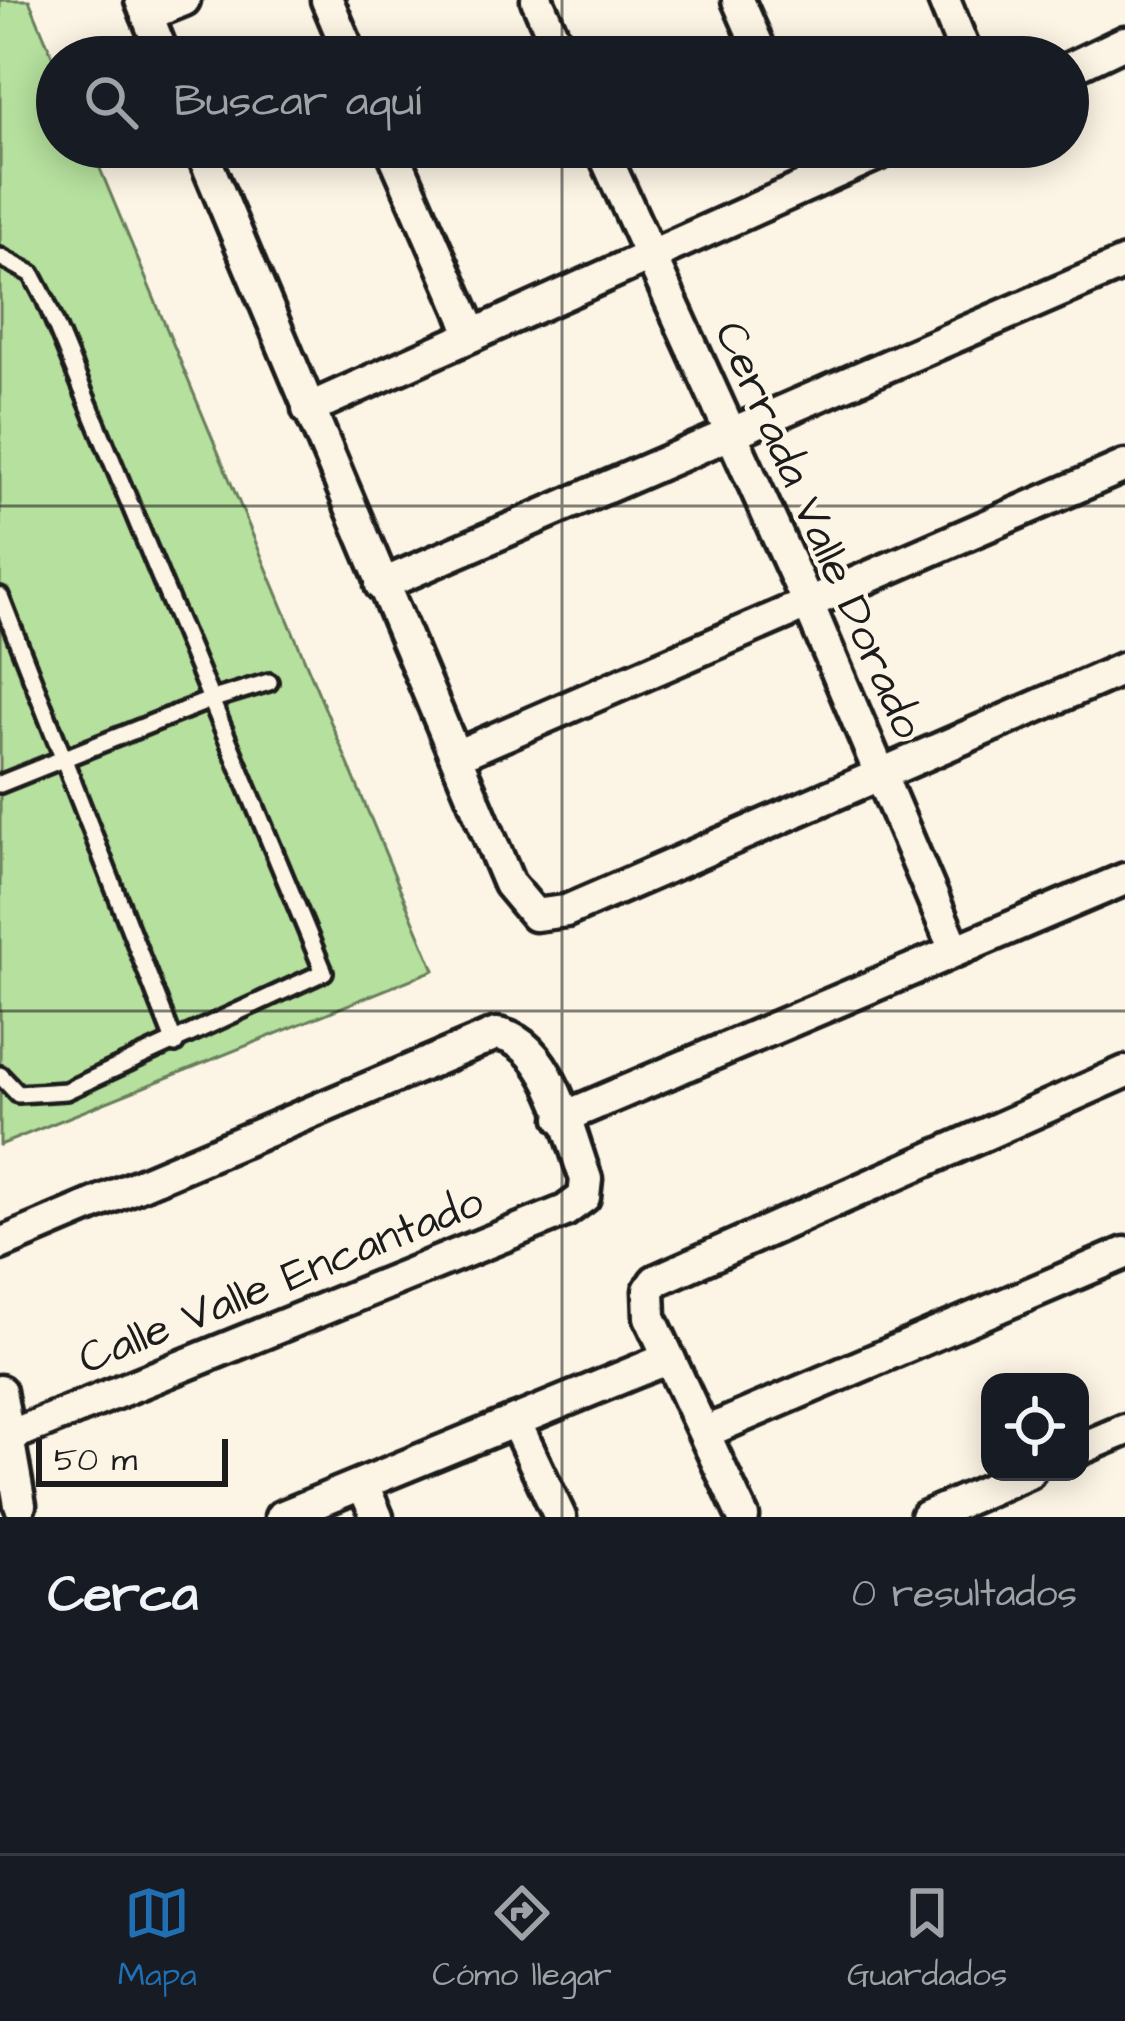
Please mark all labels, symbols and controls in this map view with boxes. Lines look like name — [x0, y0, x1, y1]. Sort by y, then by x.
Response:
search box — [36, 36, 1089, 168]
icon: search — [78, 69, 144, 135]
text: Buscar aquí — [174, 71, 421, 133]
street label: Cerrada Valle Dorado — [698, 312, 938, 749]
street label: Calle Valle Encantado — [70, 1171, 493, 1390]
map controls — [981, 1373, 1089, 1481]
button: locate — [981, 1373, 1089, 1481]
scale bar — [36, 1433, 228, 1486]
text: 50 m — [54, 1437, 137, 1483]
text: Cerca — [48, 1560, 198, 1631]
text: 0 resultados — [852, 1568, 1077, 1622]
tab: Mapa — [118, 1880, 197, 1998]
tab: Cómo llegar — [432, 1880, 612, 1998]
tab: Guardados — [847, 1880, 1007, 1998]

